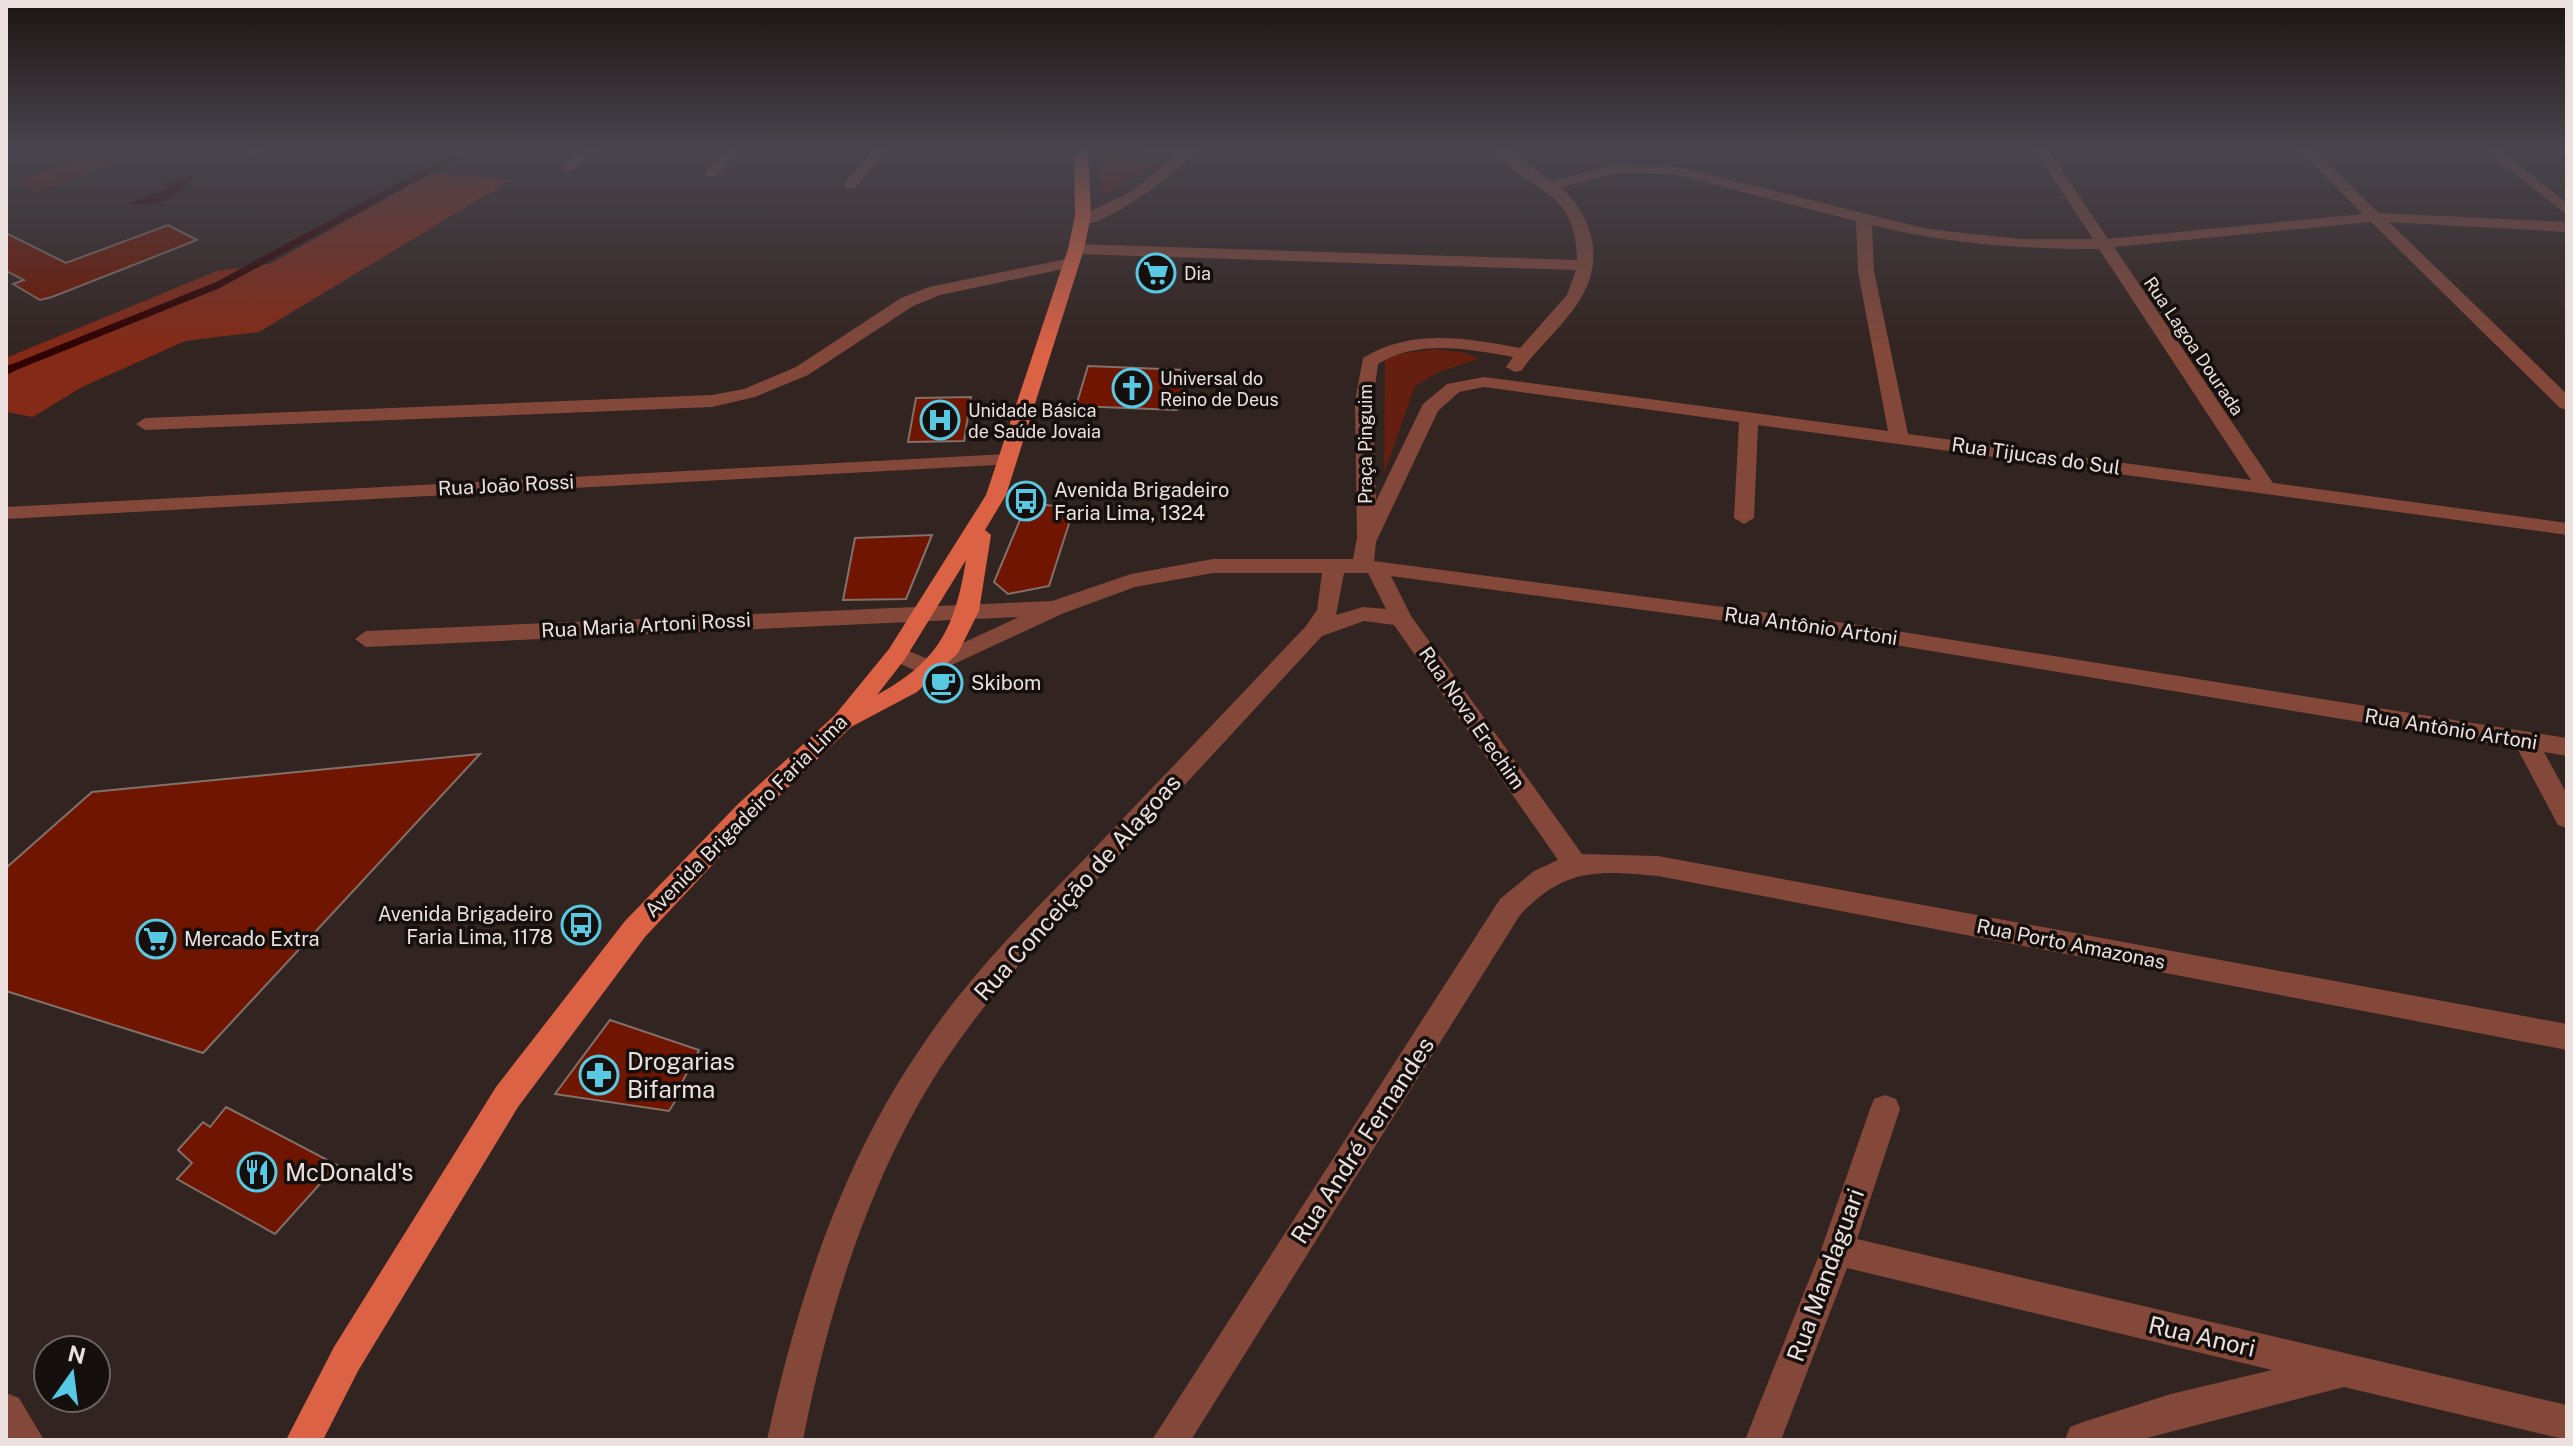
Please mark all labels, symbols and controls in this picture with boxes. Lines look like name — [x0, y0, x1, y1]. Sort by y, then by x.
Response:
supermarket icon: Dia — [1135, 252, 1177, 294]
place label: Dia — [1184, 263, 1211, 284]
street label: Rua Lagoa Dourada — [2140, 273, 2248, 419]
church icon: Universal do Reino de Deus — [1111, 367, 1153, 409]
place label: Universal do Reino de Deus — [1160, 368, 1279, 410]
street label: Praça Pinguim — [1355, 384, 1376, 504]
hospital icon: Unidade Básica de Saúde Jovaia — [919, 399, 961, 441]
place label: Unidade Básica de Saúde Jovaia — [968, 400, 1101, 442]
street label: Rua Tijucas do Sul — [1950, 432, 2122, 480]
street label: Rua João Rossi — [437, 469, 575, 501]
place label: Avenida Brigadeiro Faria Lima, 1324 — [1054, 478, 1229, 525]
bus stop icon: Avenida Brigadeiro Faria Lima, 1324 — [1005, 480, 1047, 522]
street label: Rua Antônio Artoni — [1723, 602, 1899, 650]
street label: Rua Maria Artoni Rossi — [541, 608, 751, 642]
street label: Rua Nova Erechim — [1414, 642, 1530, 794]
cafe icon: Skibom — [922, 662, 964, 704]
place label: Skibom — [971, 671, 1041, 695]
street label: Rua Antônio Artoni — [2363, 703, 2539, 755]
street label: Avenida Brigadeiro Faria Lima — [640, 710, 852, 922]
street label: Rua Conceição de Alagoas — [968, 768, 1186, 1006]
place label: Avenida Brigadeiro Faria Lima, 1178 — [378, 902, 553, 949]
bus stop icon: Avenida Brigadeiro Faria Lima, 1178 — [560, 904, 602, 946]
street label: Rua Porto Amazonas — [1975, 914, 2167, 974]
supermarket icon: Mercado Extra — [135, 918, 177, 960]
place label: Mercado Extra — [184, 927, 320, 951]
street label: Rua André Fernandes — [1285, 1031, 1439, 1249]
place label: Drogarias Bifarma — [627, 1047, 735, 1103]
pharmacy icon: Drogarias Bifarma — [578, 1054, 620, 1096]
restaurant icon: McDonald's — [236, 1151, 278, 1193]
place label: McDonald's — [285, 1158, 413, 1186]
street label: Rua Mandaguari — [1781, 1185, 1869, 1365]
street label: Rua Anori — [2146, 1310, 2258, 1362]
north arrow — [32, 1334, 112, 1414]
text: N — [65, 1340, 88, 1369]

